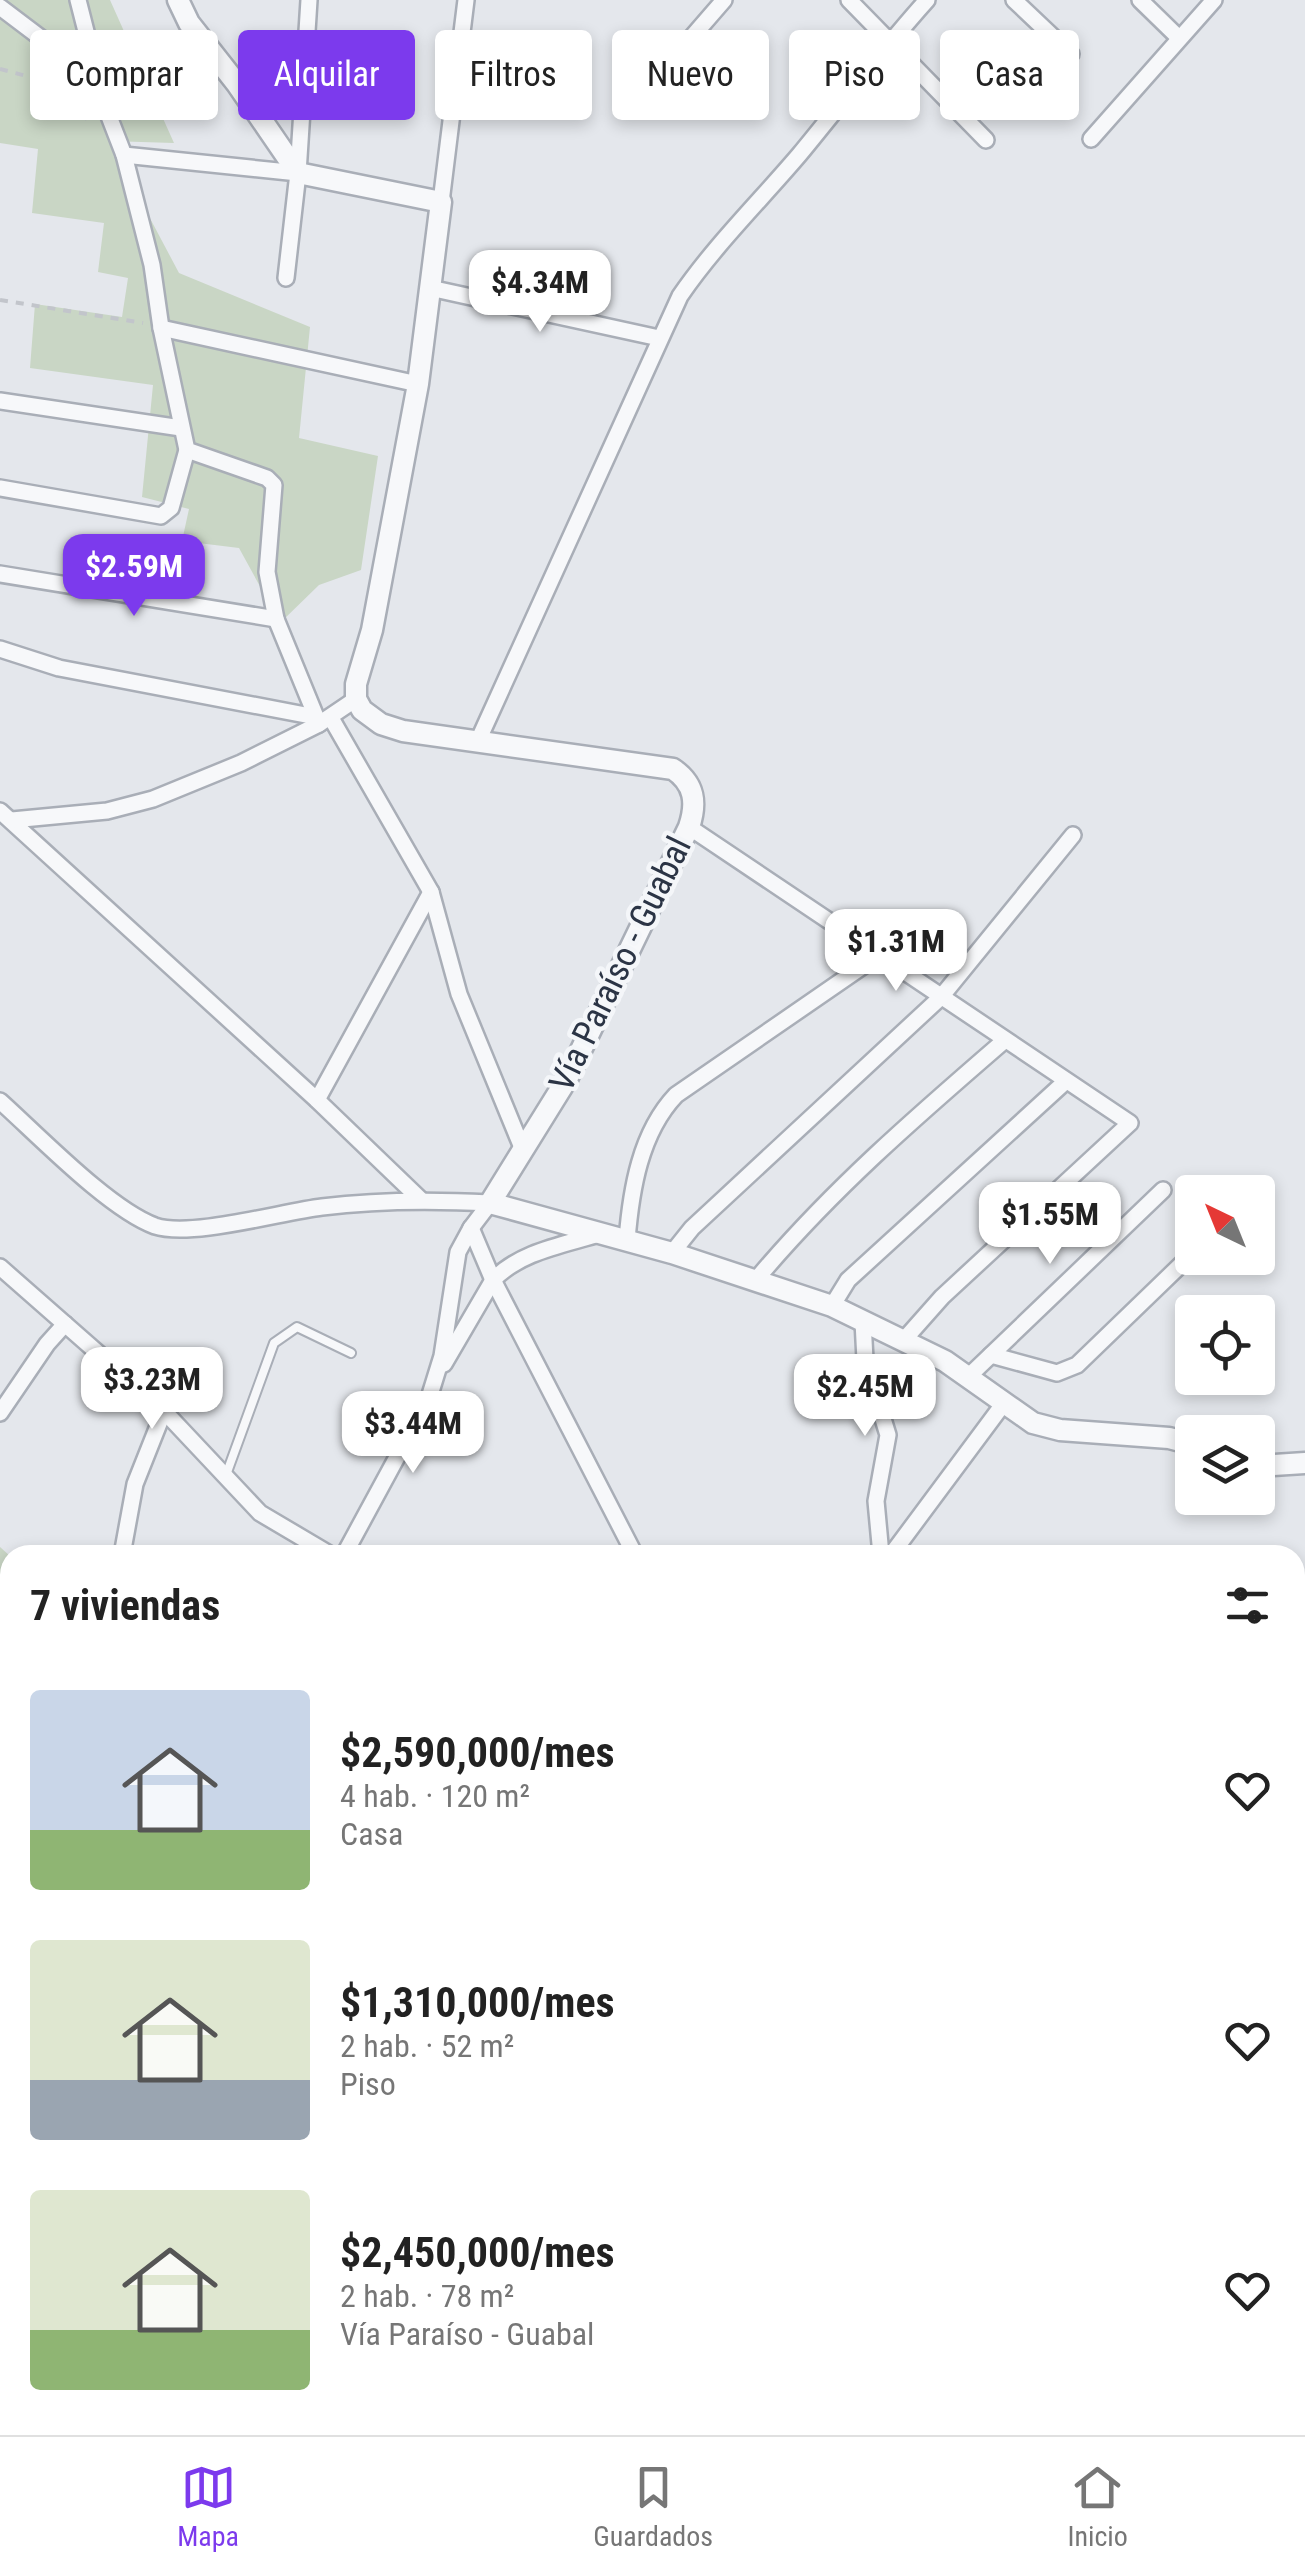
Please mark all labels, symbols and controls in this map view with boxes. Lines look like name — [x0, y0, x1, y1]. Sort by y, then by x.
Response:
chip: Comprar — [30, 30, 218, 120]
chip: Alquilar — [238, 30, 415, 120]
chip: Filtros — [435, 30, 592, 120]
chip: Nuevo — [612, 30, 769, 120]
chip: Piso — [789, 30, 920, 120]
chip: Casa — [940, 30, 1079, 120]
pin: $4.34M — [459, 250, 621, 335]
text: $4.34M — [491, 263, 589, 301]
pin: $2.59M — [53, 534, 215, 619]
text: $2.59M — [85, 547, 183, 585]
street label: Vía Paraíso - Guabal — [541, 830, 700, 1098]
pin: $1.31M — [815, 909, 977, 994]
text: $1.31M — [847, 922, 945, 960]
north arrow — [1175, 1175, 1275, 1275]
map controls — [1175, 1175, 1275, 1515]
pin: $1.55M — [969, 1182, 1131, 1267]
text: $1.55M — [1001, 1195, 1099, 1233]
button: locate — [1175, 1295, 1275, 1395]
pin: $3.23M — [71, 1347, 233, 1432]
pin: $2.45M — [784, 1354, 946, 1439]
text: $3.23M — [103, 1360, 201, 1398]
text: $2.45M — [816, 1367, 914, 1405]
pin: $3.44M — [332, 1391, 494, 1476]
text: $3.44M — [364, 1404, 462, 1442]
button: layers — [1175, 1415, 1275, 1515]
icon: filters — [1220, 1578, 1275, 1633]
text: 7 viviendas — [30, 1581, 220, 1630]
text: $2,590,000/mes — [340, 1728, 615, 1777]
icon: home — [110, 1730, 230, 1850]
icon: heart — [1220, 1763, 1275, 1818]
text: 4 hab. · 120 m² — [340, 1777, 530, 1815]
text: Casa — [340, 1815, 403, 1853]
text: $1,310,000/mes — [340, 1978, 615, 2027]
icon: home — [110, 1980, 230, 2100]
icon: heart — [1220, 2013, 1275, 2068]
text: 2 hab. · 52 m² — [340, 2027, 514, 2065]
text: Piso — [340, 2065, 396, 2103]
text: $2,450,000/mes — [340, 2228, 615, 2277]
icon: home — [110, 2230, 230, 2350]
icon: heart — [1220, 2263, 1275, 2318]
text: 2 hab. · 78 m² — [340, 2277, 514, 2315]
text: Vía Paraíso - Guabal — [340, 2315, 594, 2353]
tab: Mapa — [177, 2460, 239, 2553]
tab: Guardados — [593, 2460, 713, 2553]
tab: Inicio — [1067, 2460, 1128, 2553]

